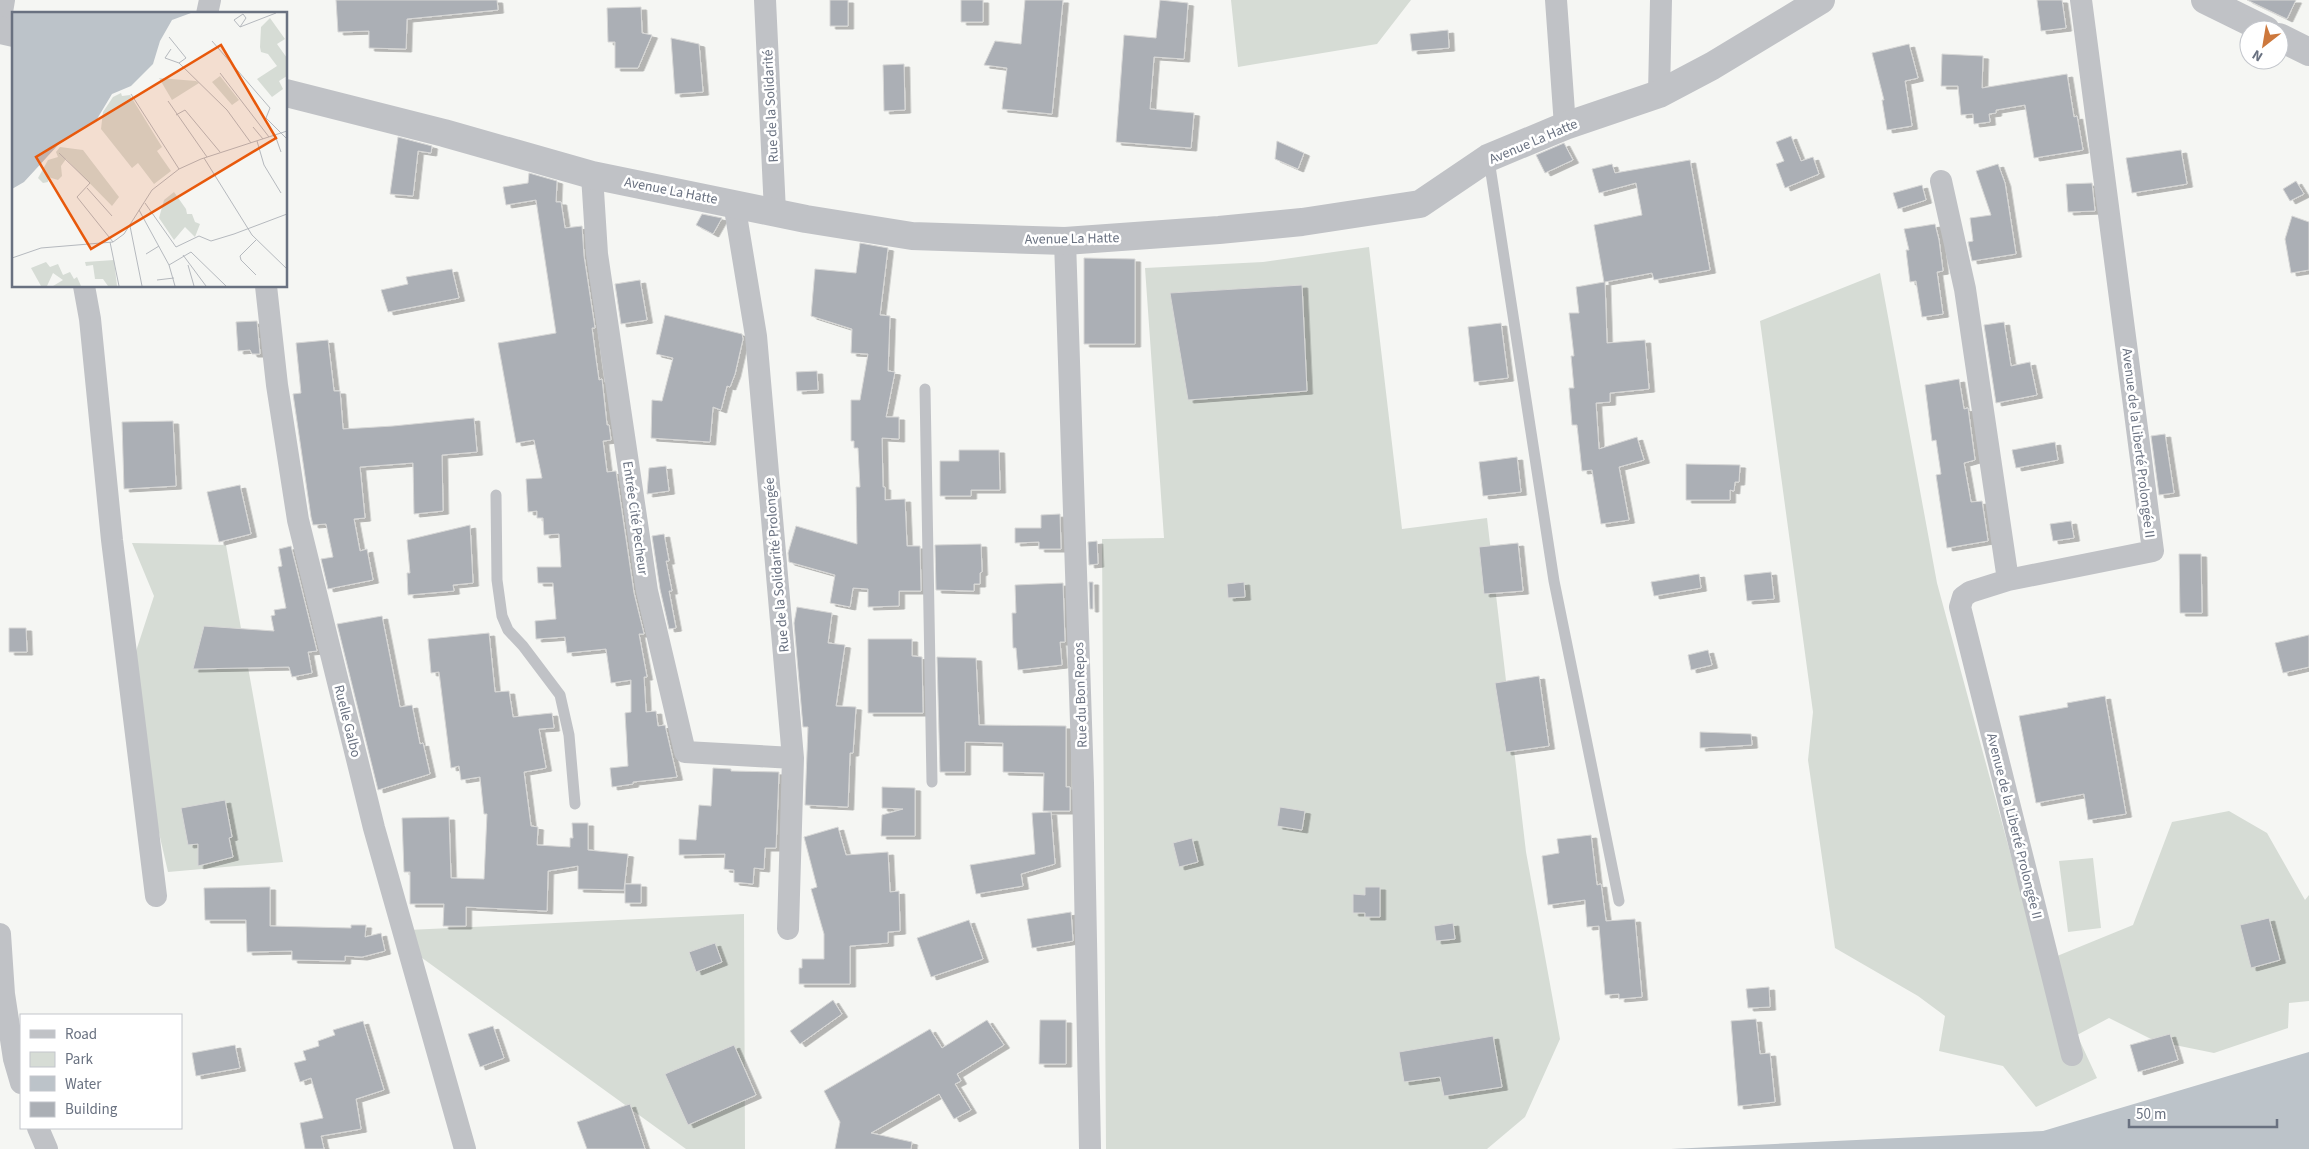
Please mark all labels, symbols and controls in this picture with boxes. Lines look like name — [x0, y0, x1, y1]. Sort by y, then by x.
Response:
inset map — [12, 12, 288, 288]
north arrow — [2239, 20, 2289, 70]
text: N — [2249, 44, 2267, 66]
street label: Rue de la Solidarité — [758, 49, 784, 163]
street label: Avenue La Hatte — [1486, 114, 1581, 170]
street label: Avenue La Hatte — [622, 172, 719, 210]
street label: Avenue La Hatte — [1025, 228, 1120, 250]
street label: Avenue de la Liberté Prolongée II — [2116, 347, 2160, 539]
street label: Entrée Cité Pecheur — [617, 460, 653, 577]
street label: Rue de la Solidarité Prolongée — [759, 477, 795, 653]
street label: Rue du Bon Repos — [1069, 642, 1093, 748]
street label: Ruelle Galbo — [328, 683, 366, 760]
street label: Avenue de la Liberté Prolongée II — [1981, 731, 2047, 921]
legend — [20, 1014, 182, 1129]
text: Road — [65, 1024, 97, 1045]
text: Park — [65, 1049, 94, 1070]
text: Water — [65, 1074, 102, 1095]
scale bar — [2129, 1096, 2276, 1128]
text: Building — [65, 1099, 118, 1120]
text: 50 m — [2136, 1104, 2166, 1125]

